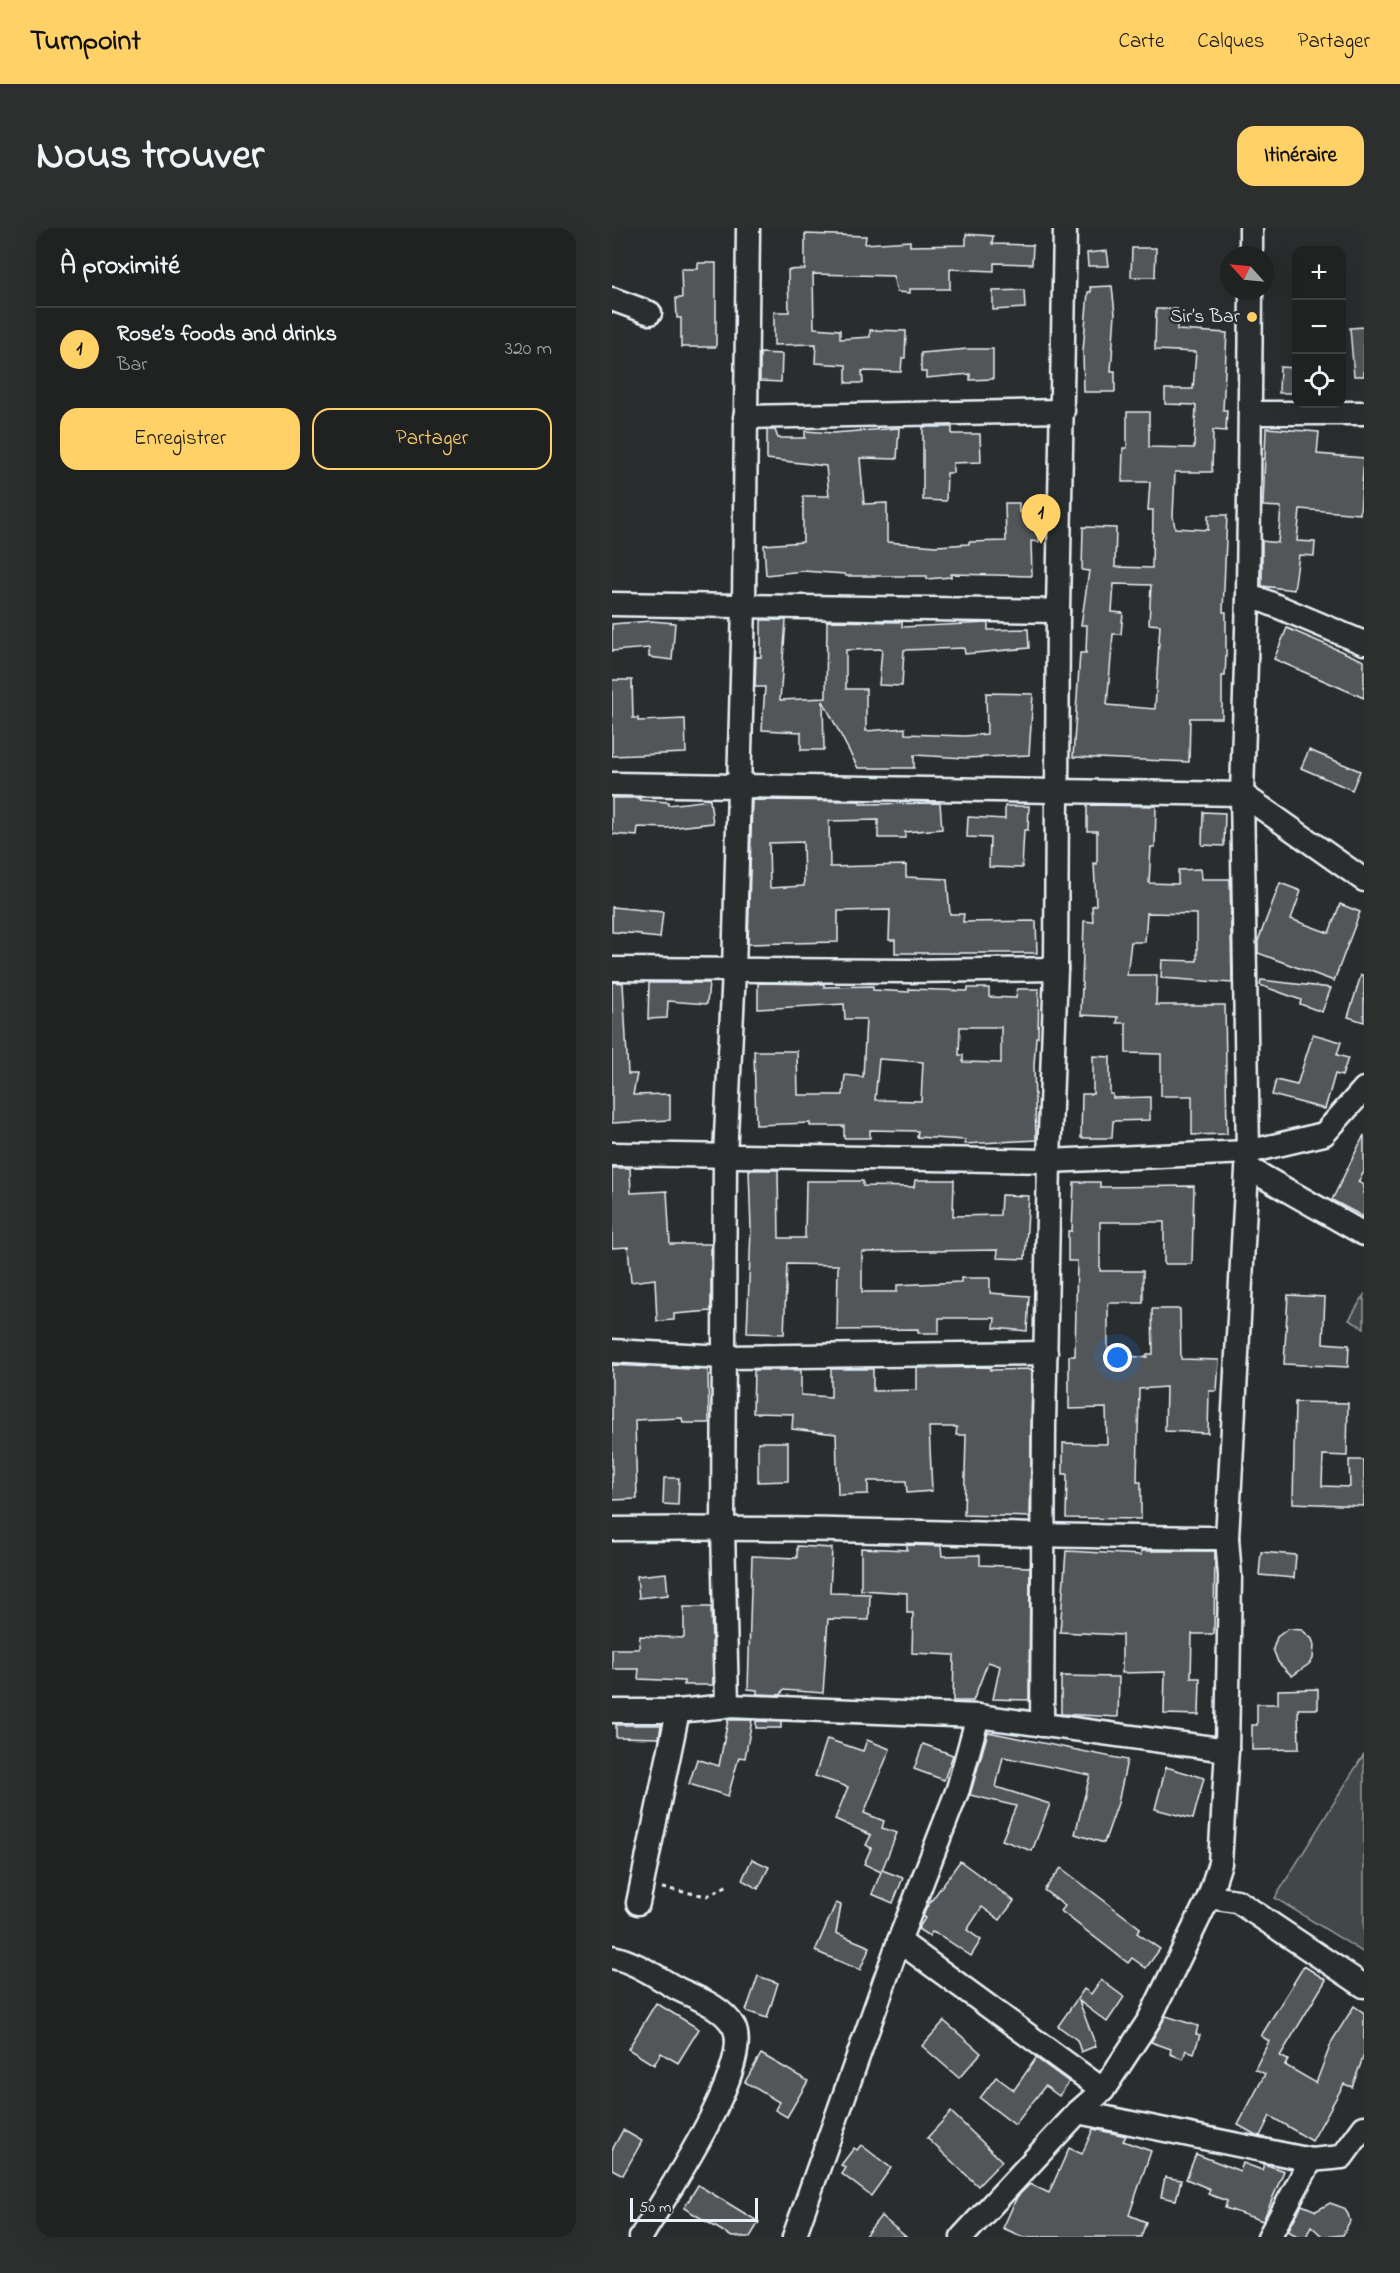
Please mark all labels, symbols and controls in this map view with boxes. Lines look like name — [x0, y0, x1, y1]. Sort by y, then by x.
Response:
text: Turnpoint — [30, 22, 141, 63]
text: Carte — [1118, 27, 1164, 57]
text: Calques — [1197, 27, 1264, 57]
text: Partager — [1297, 27, 1370, 57]
text: Nous trouver — [36, 126, 264, 187]
button: Itinéraire — [1237, 126, 1364, 186]
north arrow — [1220, 246, 1274, 300]
map controls — [1292, 246, 1346, 408]
button: + — [1292, 246, 1346, 300]
text: À proximité — [60, 248, 180, 286]
button: − — [1292, 300, 1346, 354]
place label: Sir’s Bar — [1170, 303, 1241, 332]
marker: Sir’s Bar — [1245, 310, 1259, 324]
text: Rose’s foods and drinks — [117, 319, 337, 351]
text: 1 — [76, 335, 83, 364]
text: 320 m — [505, 335, 552, 364]
text: Bar — [117, 351, 147, 380]
button: locate — [1292, 354, 1346, 408]
button: Enregistrer — [60, 408, 300, 470]
button: Partager — [312, 408, 552, 470]
pin: 1 — [1022, 494, 1060, 544]
your location — [1103, 1343, 1132, 1372]
scale bar — [630, 2195, 758, 2222]
text: 50 m — [639, 2196, 671, 2220]

